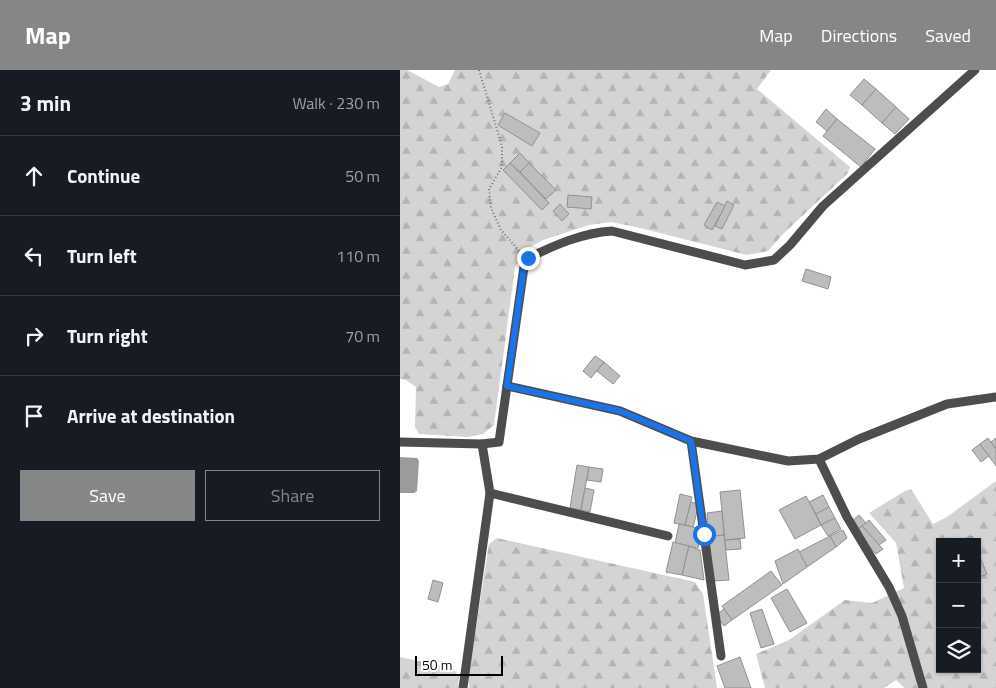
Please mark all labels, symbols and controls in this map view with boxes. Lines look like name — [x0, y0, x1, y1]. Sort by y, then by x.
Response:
text: Map — [25, 17, 71, 53]
text: Map — [759, 22, 793, 49]
text: Directions — [821, 22, 897, 49]
text: Saved — [925, 22, 971, 49]
text: 3 min — [20, 87, 71, 119]
text: Walk · 230 m — [292, 91, 380, 115]
text: Continue — [67, 161, 140, 190]
icon: ahead — [20, 162, 48, 190]
text: 50 m — [345, 164, 380, 188]
text: Turn left — [67, 241, 137, 270]
icon: left — [20, 242, 48, 270]
text: 110 m — [336, 244, 380, 268]
route end — [517, 247, 540, 270]
text: Turn right — [67, 321, 148, 350]
icon: right — [20, 322, 48, 350]
text: 70 m — [345, 324, 380, 348]
text: Arrive at destination — [67, 401, 235, 430]
icon: arrive — [20, 402, 48, 430]
button: Save — [20, 470, 195, 521]
button: Share — [205, 470, 380, 521]
route start — [693, 523, 716, 546]
map controls — [936, 538, 981, 673]
button: + — [936, 538, 981, 583]
button: − — [936, 583, 981, 628]
button: layers — [936, 628, 981, 673]
scale bar — [415, 653, 502, 676]
text: 50 m — [422, 654, 452, 675]

